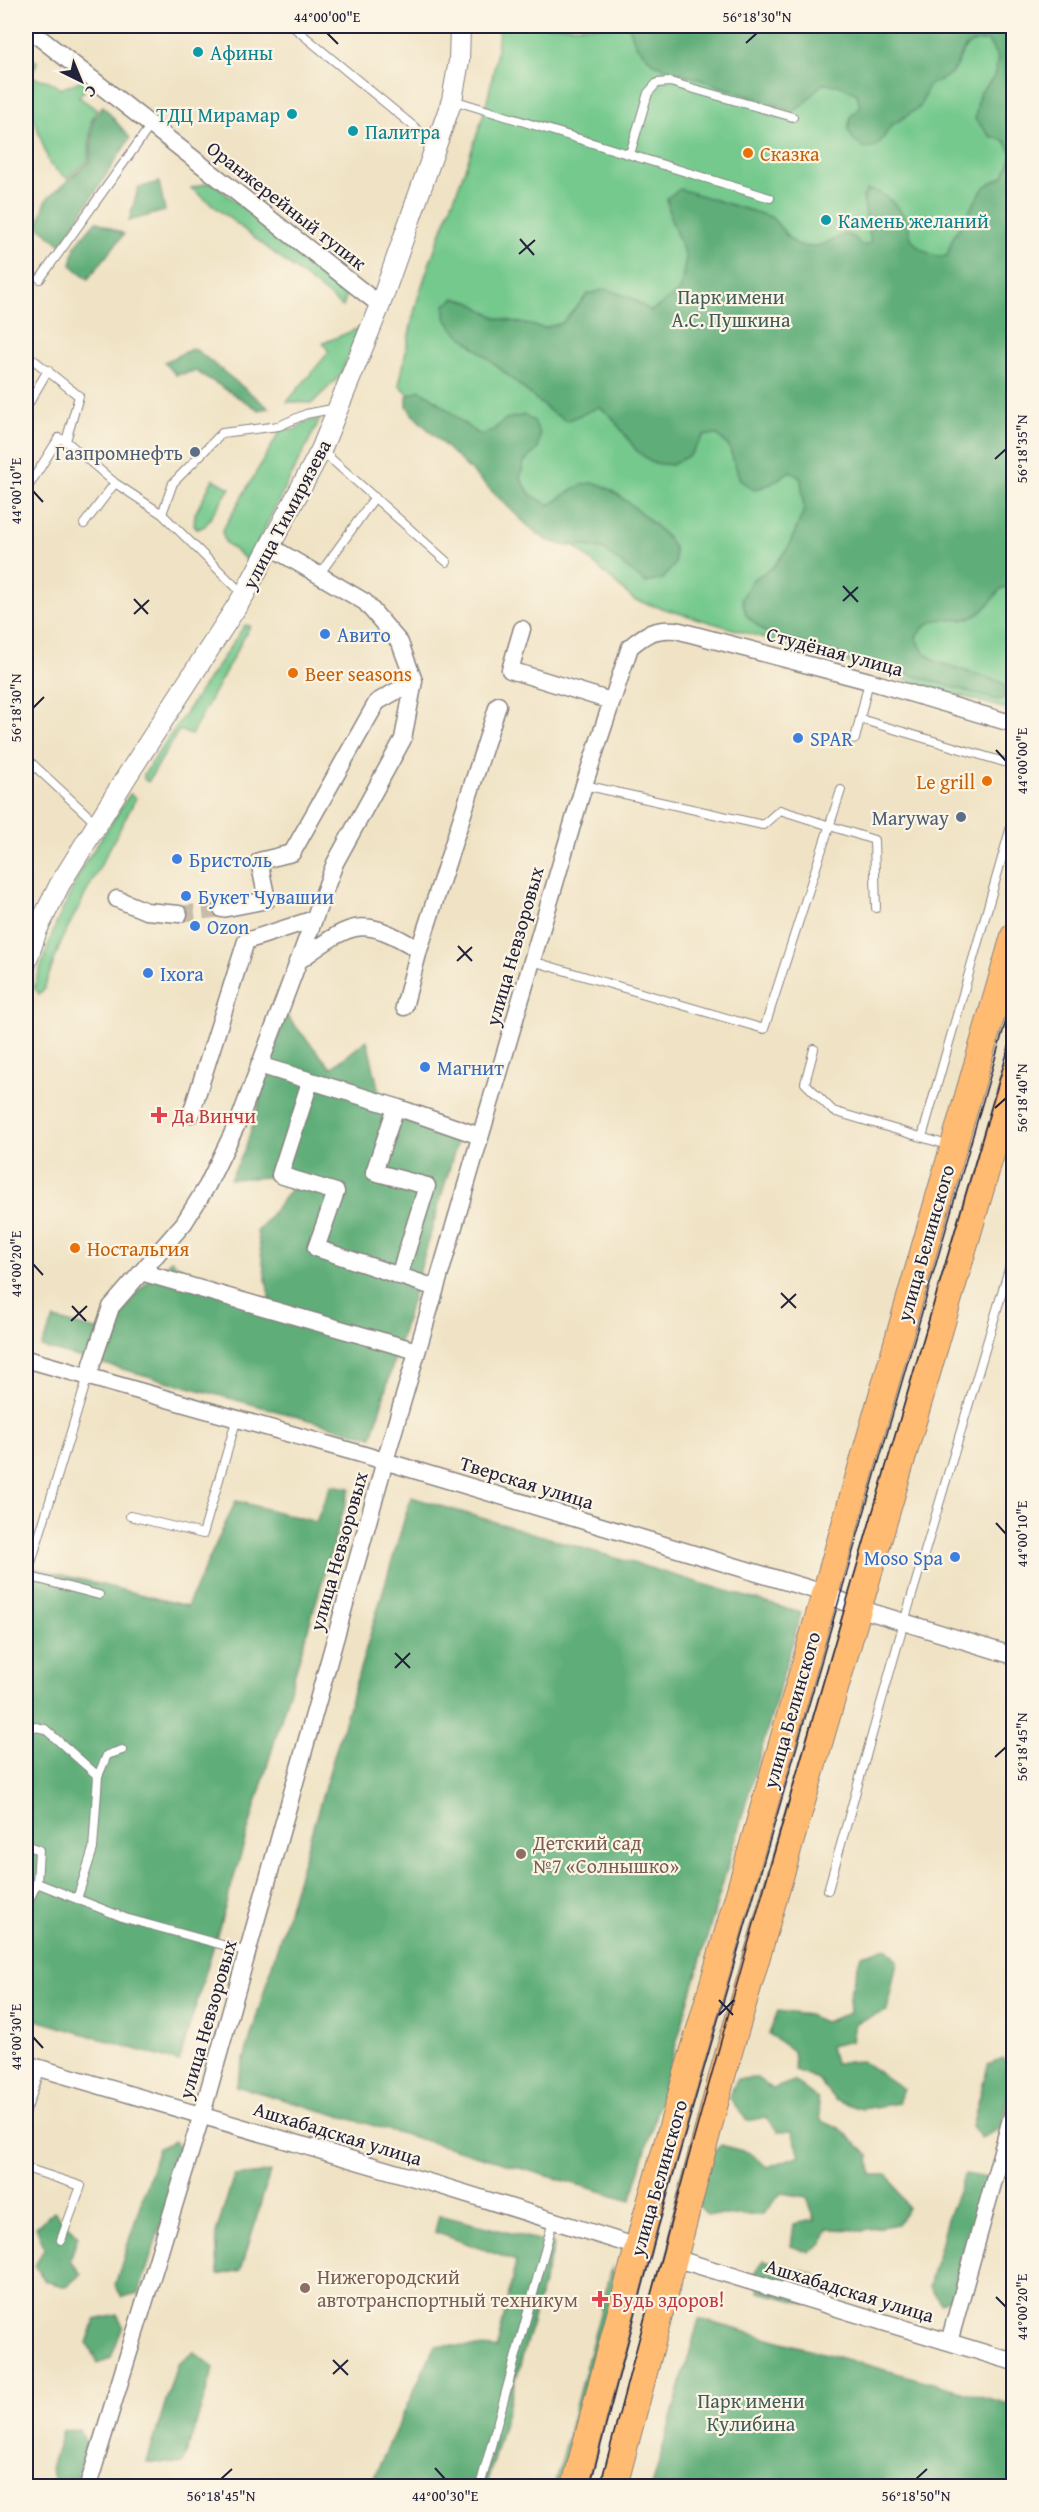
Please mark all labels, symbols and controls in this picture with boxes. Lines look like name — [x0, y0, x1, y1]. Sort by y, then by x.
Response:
text: 44°00'00"E — [294, 6, 361, 27]
text: 56°18'30"N — [723, 6, 792, 27]
place label: Афины — [210, 38, 273, 67]
marker: Афины — [191, 45, 205, 59]
north arrow — [51, 51, 111, 111]
text: С — [80, 80, 103, 104]
place label: ТДЦ Мирамар — [156, 100, 280, 129]
marker: ТДЦ Мирамар — [285, 107, 299, 121]
place label: Палитра — [365, 117, 441, 146]
marker: Палитра — [346, 124, 360, 138]
street label: Оранжерейный тупик — [201, 133, 373, 277]
place label: Сказка — [760, 139, 820, 168]
marker: Сказка — [741, 146, 755, 160]
place label: Камень желаний — [838, 206, 989, 235]
marker: Камень желаний — [819, 213, 833, 227]
park label: Парк имени А.С. Пушкина — [672, 282, 791, 334]
text: 56°18'35"N — [1011, 414, 1032, 483]
street label: улица Тимирязева — [234, 434, 338, 595]
place label: Газпромнефть — [55, 438, 183, 467]
marker: Газпромнефть — [188, 445, 202, 459]
text: 44°00'10"E — [5, 457, 26, 524]
street label: Студёная улица — [763, 619, 907, 683]
place label: Авито — [337, 620, 391, 649]
marker: Авито — [318, 627, 332, 641]
place label: Beer seasons — [305, 659, 412, 688]
marker: Beer seasons — [286, 666, 300, 680]
text: 56°18'30"N — [5, 673, 26, 742]
place label: SPAR — [810, 724, 853, 753]
text: 44°00'00"E — [1011, 727, 1032, 794]
marker: SPAR — [791, 731, 805, 745]
place label: Le grill — [916, 767, 975, 796]
marker: Le grill — [980, 774, 994, 788]
place label: Maryway — [872, 803, 949, 832]
marker: Maryway — [954, 810, 968, 824]
place label: Бристоль — [189, 845, 272, 874]
marker: Бристоль — [170, 852, 184, 866]
street label: улица Невзоровых — [477, 862, 551, 1030]
place label: Букет Чувашии — [198, 882, 334, 911]
marker: Букет Чувашии — [179, 889, 193, 903]
place label: Ozon — [207, 912, 249, 941]
marker: Ozon — [188, 919, 202, 933]
place label: Ixora — [160, 959, 204, 988]
marker: Ixora — [141, 966, 155, 980]
place label: Магнит — [437, 1053, 504, 1082]
marker: Магнит — [418, 1060, 432, 1074]
text: 56°18'40"N — [1011, 1063, 1032, 1132]
place label: Да Винчи — [171, 1101, 256, 1130]
marker: Да Винчи — [150, 1106, 168, 1124]
street label: улица Белинского — [888, 1161, 961, 1326]
text: 44°00'20"E — [5, 1230, 26, 1297]
place label: Ностальгия — [87, 1234, 189, 1263]
marker: Ностальгия — [68, 1241, 82, 1255]
street label: Тверская улица — [457, 1448, 598, 1516]
street label: улица Невзоровых — [301, 1467, 375, 1635]
text: 44°00'10"E — [1011, 1500, 1032, 1567]
place label: Moso Spa — [864, 1543, 944, 1572]
marker: Moso Spa — [948, 1550, 962, 1564]
street label: улица Белинского — [754, 1628, 827, 1793]
text: 56°18'45"N — [1011, 1712, 1032, 1781]
place label: Детский сад №7 «Солнышко» — [532, 1828, 679, 1880]
marker: Детский сад №7 «Солнышко» — [514, 1847, 528, 1861]
street label: улица Невзоровых — [170, 1935, 244, 2103]
text: 44°00'30"E — [5, 2003, 26, 2070]
street label: Ашхабадская улица — [250, 2094, 426, 2173]
street label: улица Белинского — [621, 2096, 694, 2261]
street label: Ашхабадская улица — [762, 2251, 938, 2330]
place label: Нижегородский автотранспортный техникум — [317, 2262, 578, 2314]
text: 44°00'20"E — [1011, 2273, 1032, 2340]
marker: Нижегородский автотранспортный техникум — [298, 2281, 312, 2295]
place label: Будь здоров! — [612, 2285, 724, 2314]
marker: Будь здоров! — [593, 2292, 607, 2306]
park label: Парк имени Кулибина — [697, 2386, 805, 2438]
text: 56°18'45"N — [187, 2485, 256, 2506]
text: 44°00'30"E — [412, 2485, 479, 2506]
text: 56°18'50"N — [882, 2485, 951, 2506]

